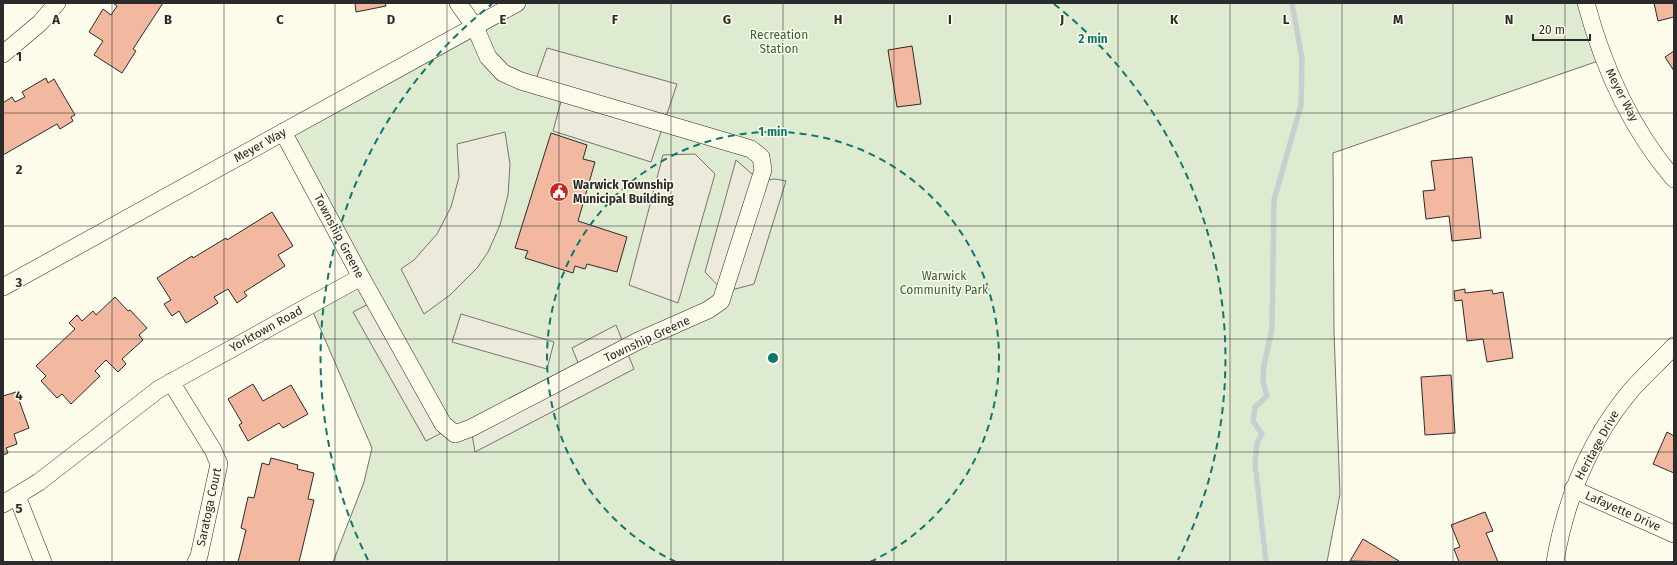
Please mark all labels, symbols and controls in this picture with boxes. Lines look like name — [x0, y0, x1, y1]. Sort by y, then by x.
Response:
text: A — [51, 12, 60, 27]
text: B — [164, 12, 172, 27]
text: C — [276, 12, 284, 27]
text: D — [387, 12, 396, 27]
text: E — [500, 12, 507, 27]
text: F — [612, 12, 619, 27]
text: G — [723, 12, 731, 27]
text: H — [834, 12, 842, 27]
text: I — [948, 12, 952, 27]
text: J — [1059, 12, 1064, 27]
text: K — [1170, 12, 1179, 27]
text: L — [1283, 12, 1290, 27]
text: M — [1393, 12, 1403, 27]
text: N — [1505, 12, 1513, 27]
scale bar — [1533, 16, 1590, 42]
text: 20 m — [1539, 23, 1565, 37]
park label: Recreation Station — [750, 28, 808, 56]
text: 2 min — [1078, 32, 1108, 46]
text: 1 — [16, 49, 22, 64]
street label: Meyer Way — [1603, 66, 1641, 124]
street label: Meyer Way — [231, 125, 289, 165]
text: 1 min — [759, 125, 787, 139]
text: 2 — [16, 162, 23, 177]
place label: Warwick Township Municipal Building — [573, 178, 674, 206]
public building icon: Warwick Township Municipal Building — [548, 181, 570, 203]
street label: Township Greene — [311, 192, 367, 280]
park label: Warwick Community Park — [900, 269, 989, 297]
text: 3 — [15, 275, 23, 290]
street label: Yorktown Road — [227, 303, 305, 355]
street label: Township Greene — [602, 313, 692, 365]
centre of rings — [766, 351, 780, 365]
text: 4 — [15, 388, 23, 403]
street label: Heritage Drive — [1572, 408, 1622, 482]
street label: Saratoga Court — [194, 466, 224, 548]
street label: Lafayette Drive — [1583, 488, 1663, 534]
text: 5 — [16, 501, 23, 516]

